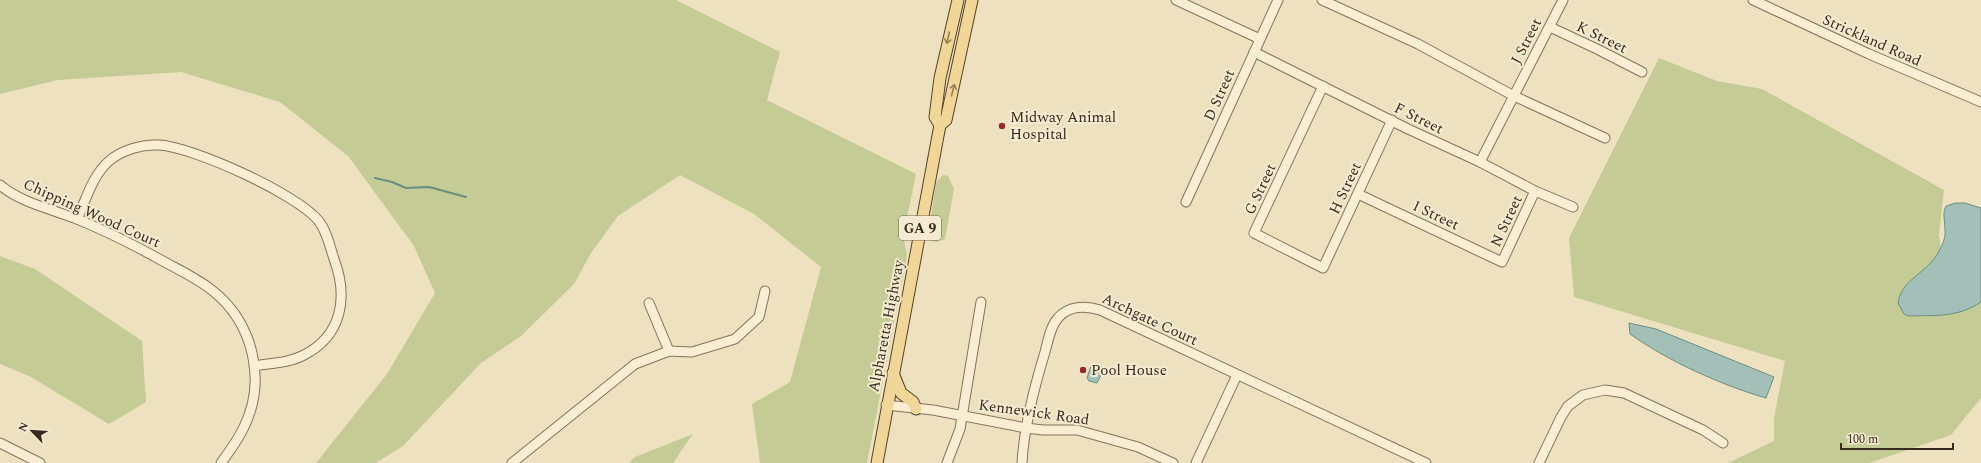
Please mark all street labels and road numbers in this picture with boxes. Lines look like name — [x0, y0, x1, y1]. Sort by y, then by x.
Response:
street label: Strickland Road — [1819, 8, 1925, 73]
street label: J Street — [1505, 14, 1548, 68]
street label: K Street — [1573, 15, 1631, 60]
street label: D Street — [1198, 66, 1241, 125]
street label: F Street — [1390, 97, 1447, 140]
street label: H Street — [1323, 158, 1368, 218]
street label: G Street — [1238, 160, 1282, 219]
street label: Chipping Wood Court — [19, 173, 164, 254]
street label: N Street — [1484, 191, 1529, 251]
street label: I Street — [1409, 195, 1463, 236]
road number: GA 9 — [899, 216, 941, 240]
street label: Alpharetta Highway — [862, 257, 911, 394]
street label: Archgate Court — [1098, 287, 1202, 352]
street label: Kennewick Road — [977, 393, 1091, 432]

